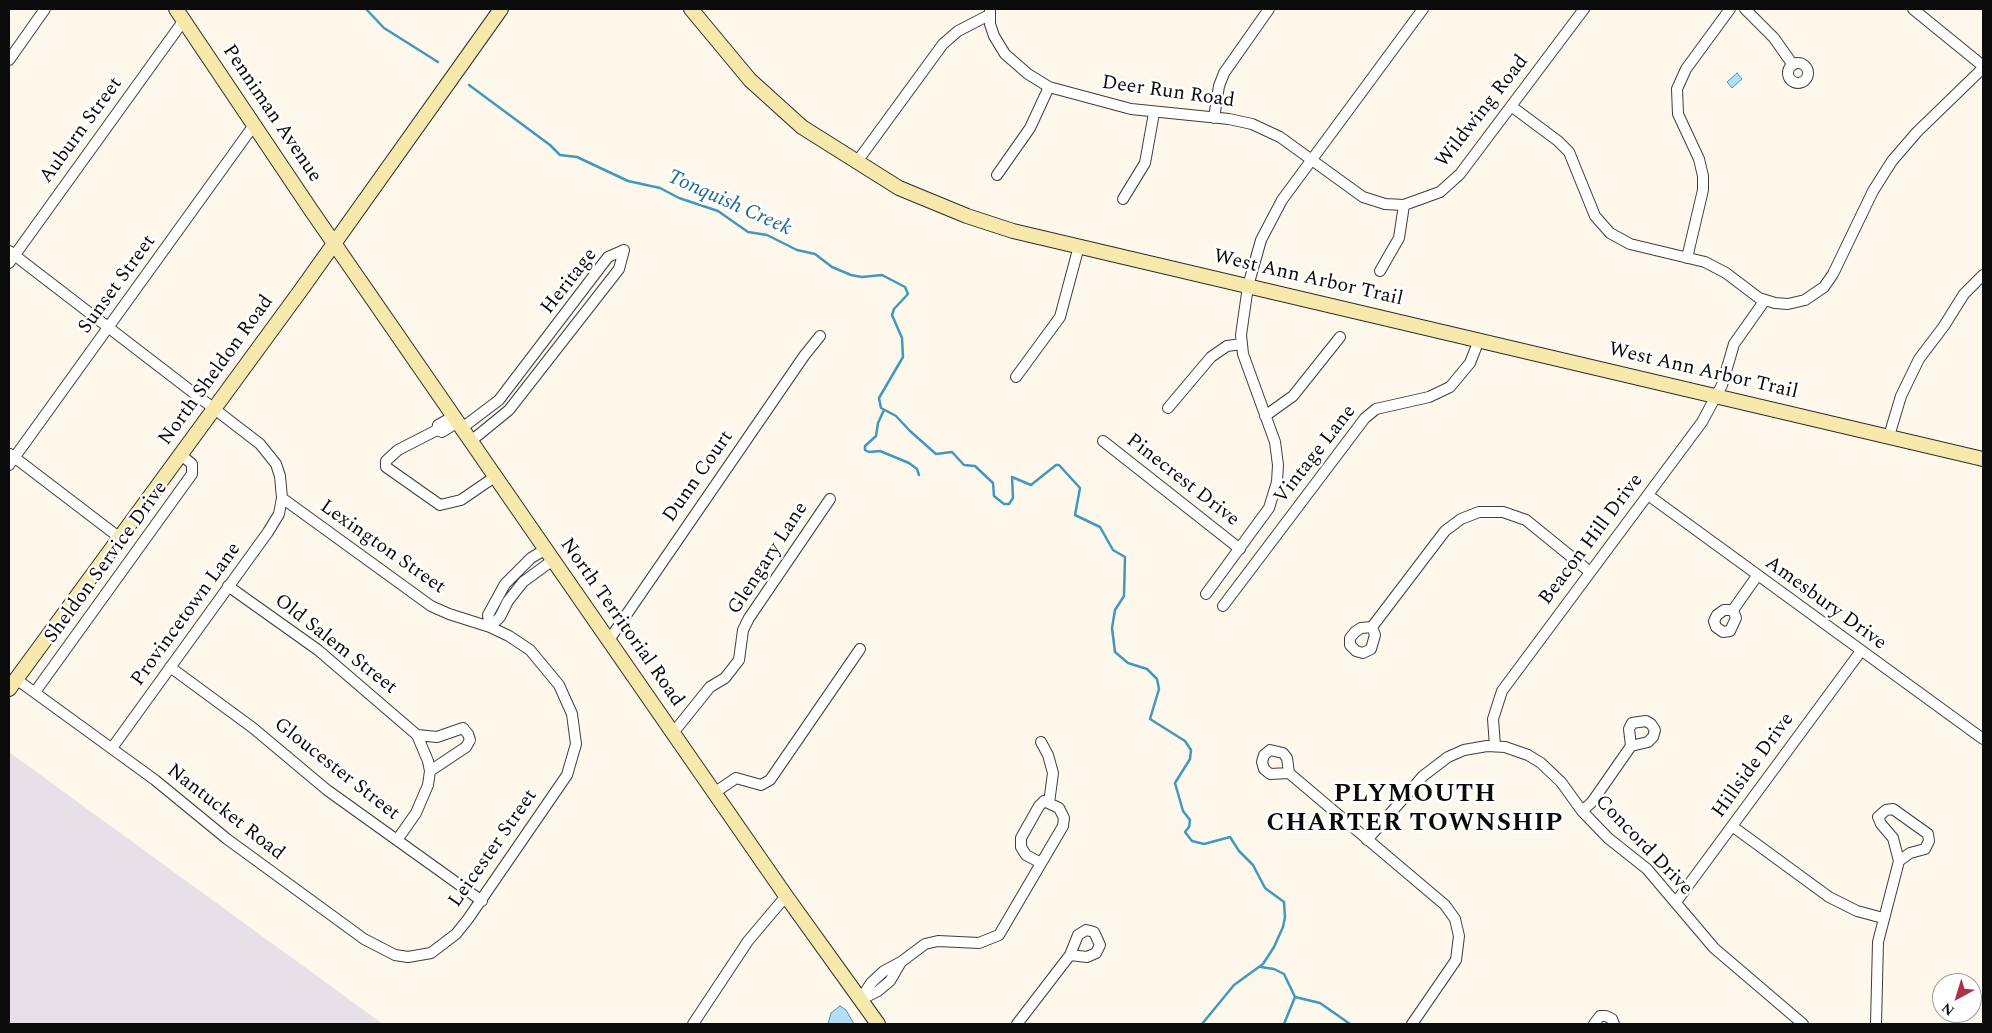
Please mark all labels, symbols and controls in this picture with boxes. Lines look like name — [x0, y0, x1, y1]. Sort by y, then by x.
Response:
street label: Penniman Avenue — [216, 41, 326, 187]
street label: Wildwing Road — [1431, 51, 1535, 173]
street label: Deer Run Road — [1100, 72, 1236, 114]
street label: Auburn Street — [35, 73, 129, 189]
water label: Tonquish Creek — [663, 165, 795, 243]
street label: Sunset Street — [74, 231, 162, 339]
street label: Heritage — [537, 244, 603, 320]
street label: West Ann Arbor Trail — [1211, 246, 1405, 312]
street label: North Sheldon Road — [154, 291, 280, 451]
street label: West Ann Arbor Trail — [1606, 339, 1800, 405]
street label: Vintage Lane — [1270, 401, 1362, 509]
street label: Dunn Court — [659, 426, 739, 528]
street label: Pinecrest Drive — [1121, 429, 1243, 533]
street label: Beacon Hill Drive — [1535, 470, 1649, 610]
street label: Sheldon Service Drive — [40, 477, 174, 649]
street label: Lexington Street — [315, 496, 449, 600]
street label: Glengary Lane — [724, 498, 814, 620]
street label: North Territorial Road — [554, 534, 688, 712]
street label: Provincetown Lane — [127, 539, 247, 691]
street label: Amesbury Drive — [1760, 552, 1890, 656]
street label: Old Salem Street — [269, 590, 401, 700]
street label: Hillside Drive — [1708, 709, 1800, 823]
street label: Gloucester Street — [268, 713, 404, 827]
street label: Nantucket Road — [161, 760, 289, 866]
district label: PLYMOUTH CHARTER TOWNSHIP — [1265, 781, 1565, 840]
street label: Leicester Street — [444, 785, 544, 913]
street label: Concord Drive — [1589, 791, 1697, 901]
north arrow — [1932, 973, 1982, 1023]
text: N — [1937, 998, 1959, 1021]

